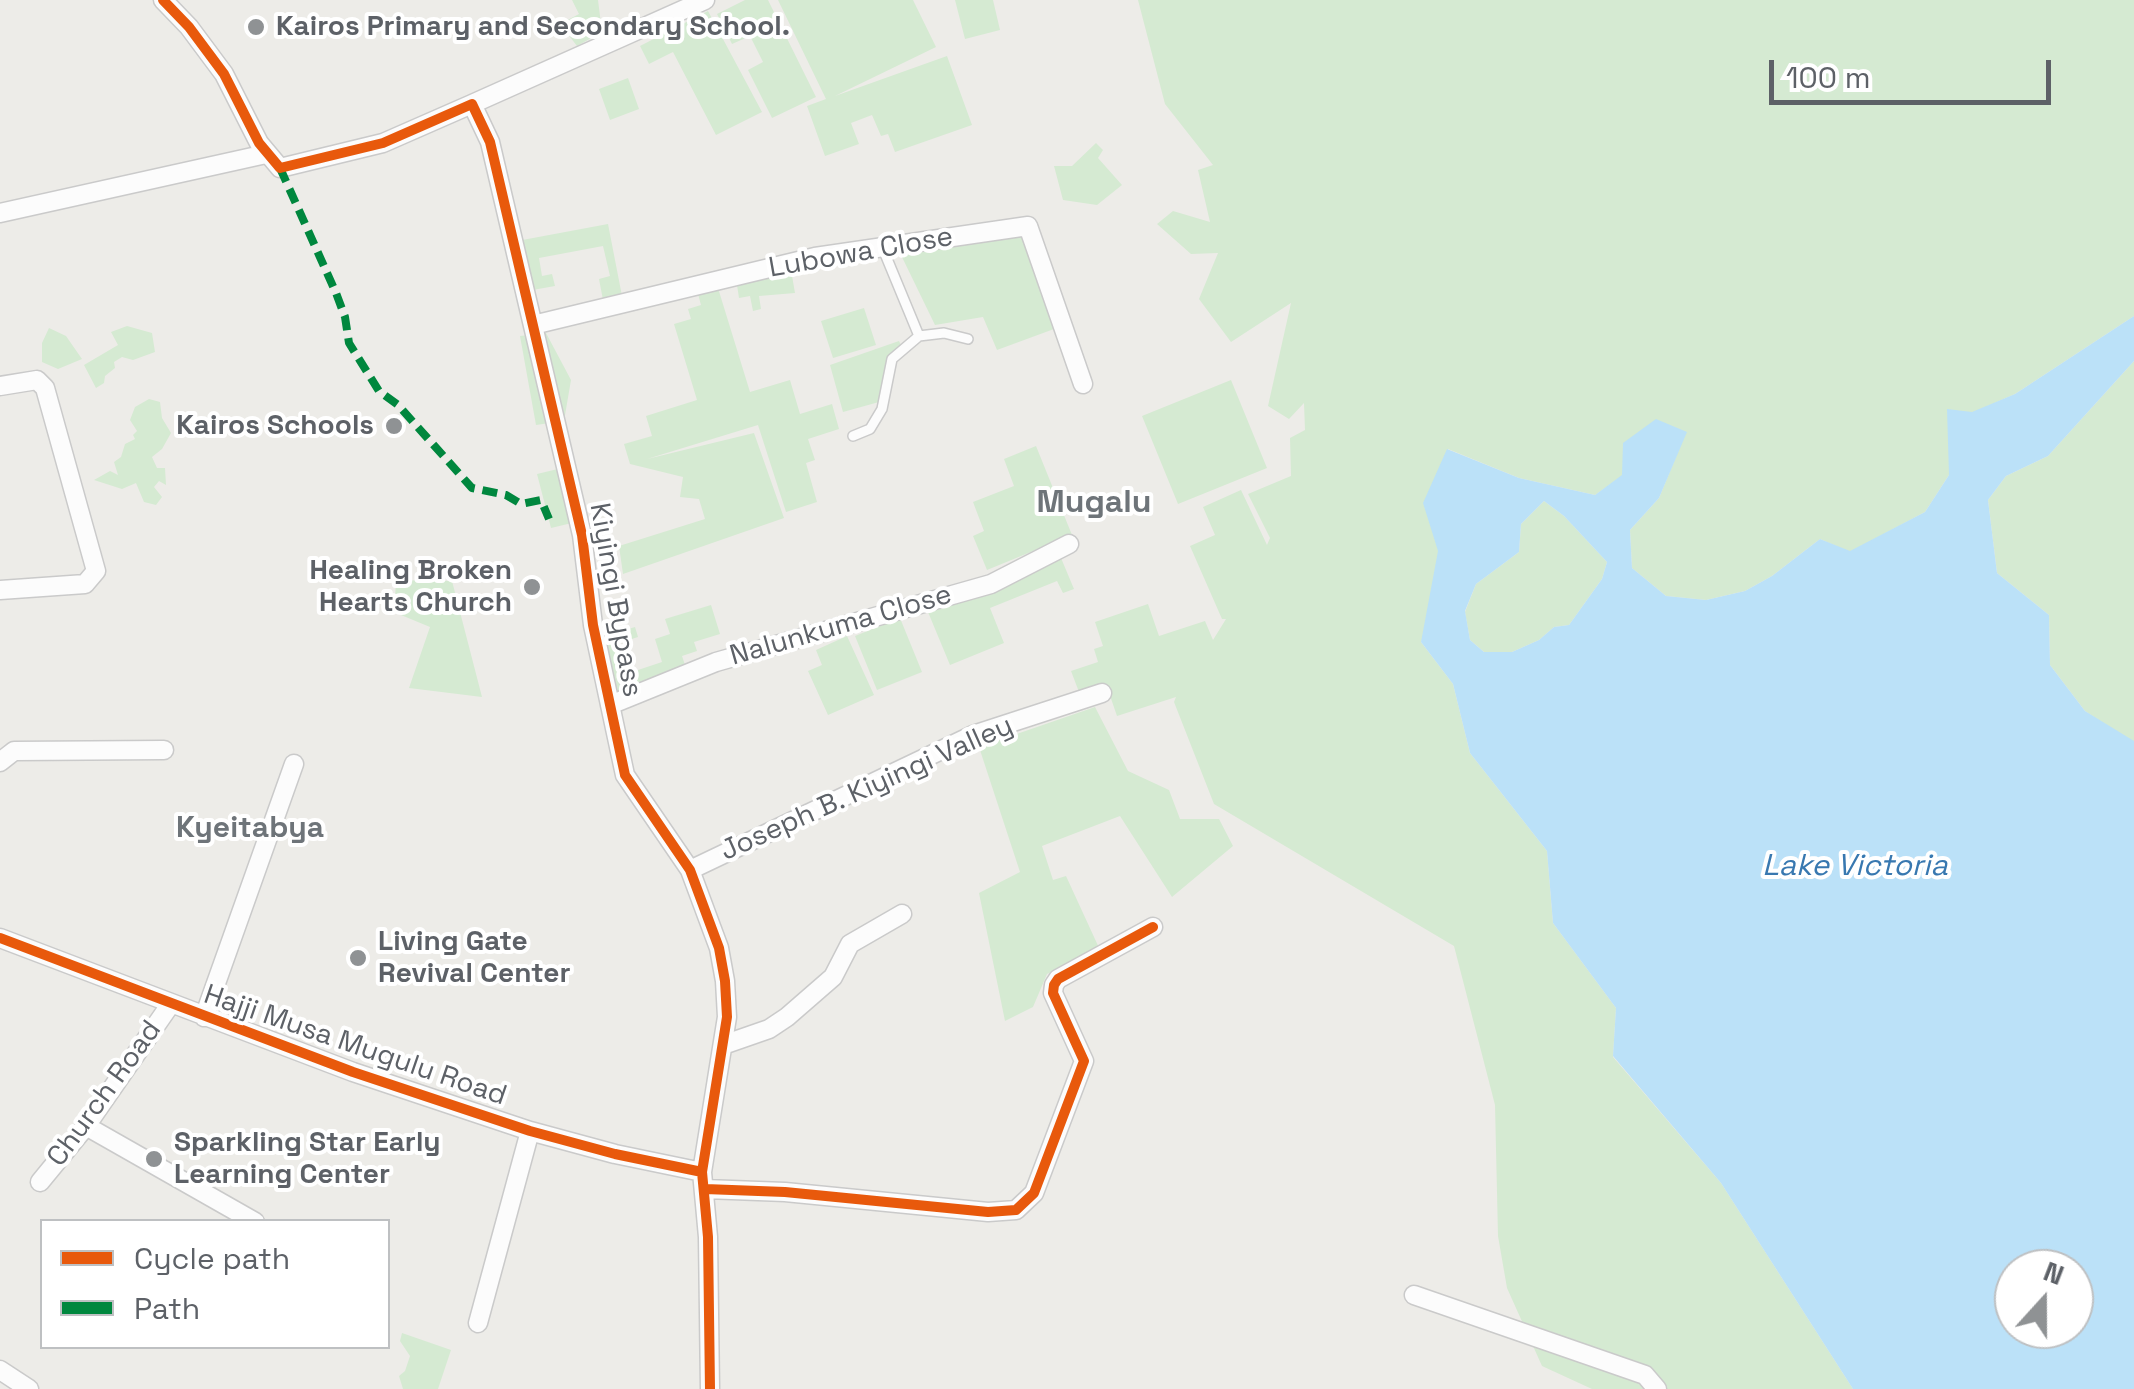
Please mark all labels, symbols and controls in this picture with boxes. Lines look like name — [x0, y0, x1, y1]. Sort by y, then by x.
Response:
place label: Kairos Primary and Secondary School. — [276, 10, 790, 44]
marker: Kairos Primary and Secondary School. — [245, 16, 267, 38]
scale bar — [1774, 40, 2056, 102]
text: 100 m — [1786, 58, 1871, 97]
street label: Lubowa Close — [766, 220, 956, 286]
place label: Kairos Schools — [176, 409, 374, 443]
marker: Kairos Schools — [383, 415, 405, 437]
district label: Mugalu — [1036, 484, 1152, 522]
street label: Kiyingi Bypass — [581, 500, 649, 700]
place label: Healing Broken Hearts Church — [310, 554, 512, 620]
marker: Healing Broken Hearts Church — [521, 576, 543, 598]
street label: Nalunkuma Close — [726, 578, 956, 674]
street label: Joseph B. Kiyingi Valley — [716, 709, 1018, 869]
district label: Kyeitabya — [176, 811, 324, 847]
water label: Lake Victoria — [1762, 849, 1948, 885]
place label: Living Gate Revival Center — [378, 925, 571, 991]
marker: Living Gate Revival Center — [347, 947, 369, 969]
street label: Hajji Musa Mugulu Road — [199, 978, 511, 1114]
street label: Church Road — [41, 1015, 169, 1173]
place label: Sparkling Star Early Learning Center — [174, 1126, 441, 1192]
marker: Sparkling Star Early Learning Center — [143, 1148, 165, 1170]
legend — [40, 1219, 390, 1349]
text: Cycle path — [134, 1239, 290, 1278]
north arrow — [1994, 1249, 2094, 1349]
text: N — [2039, 1253, 2069, 1293]
text: Path — [134, 1289, 200, 1328]

